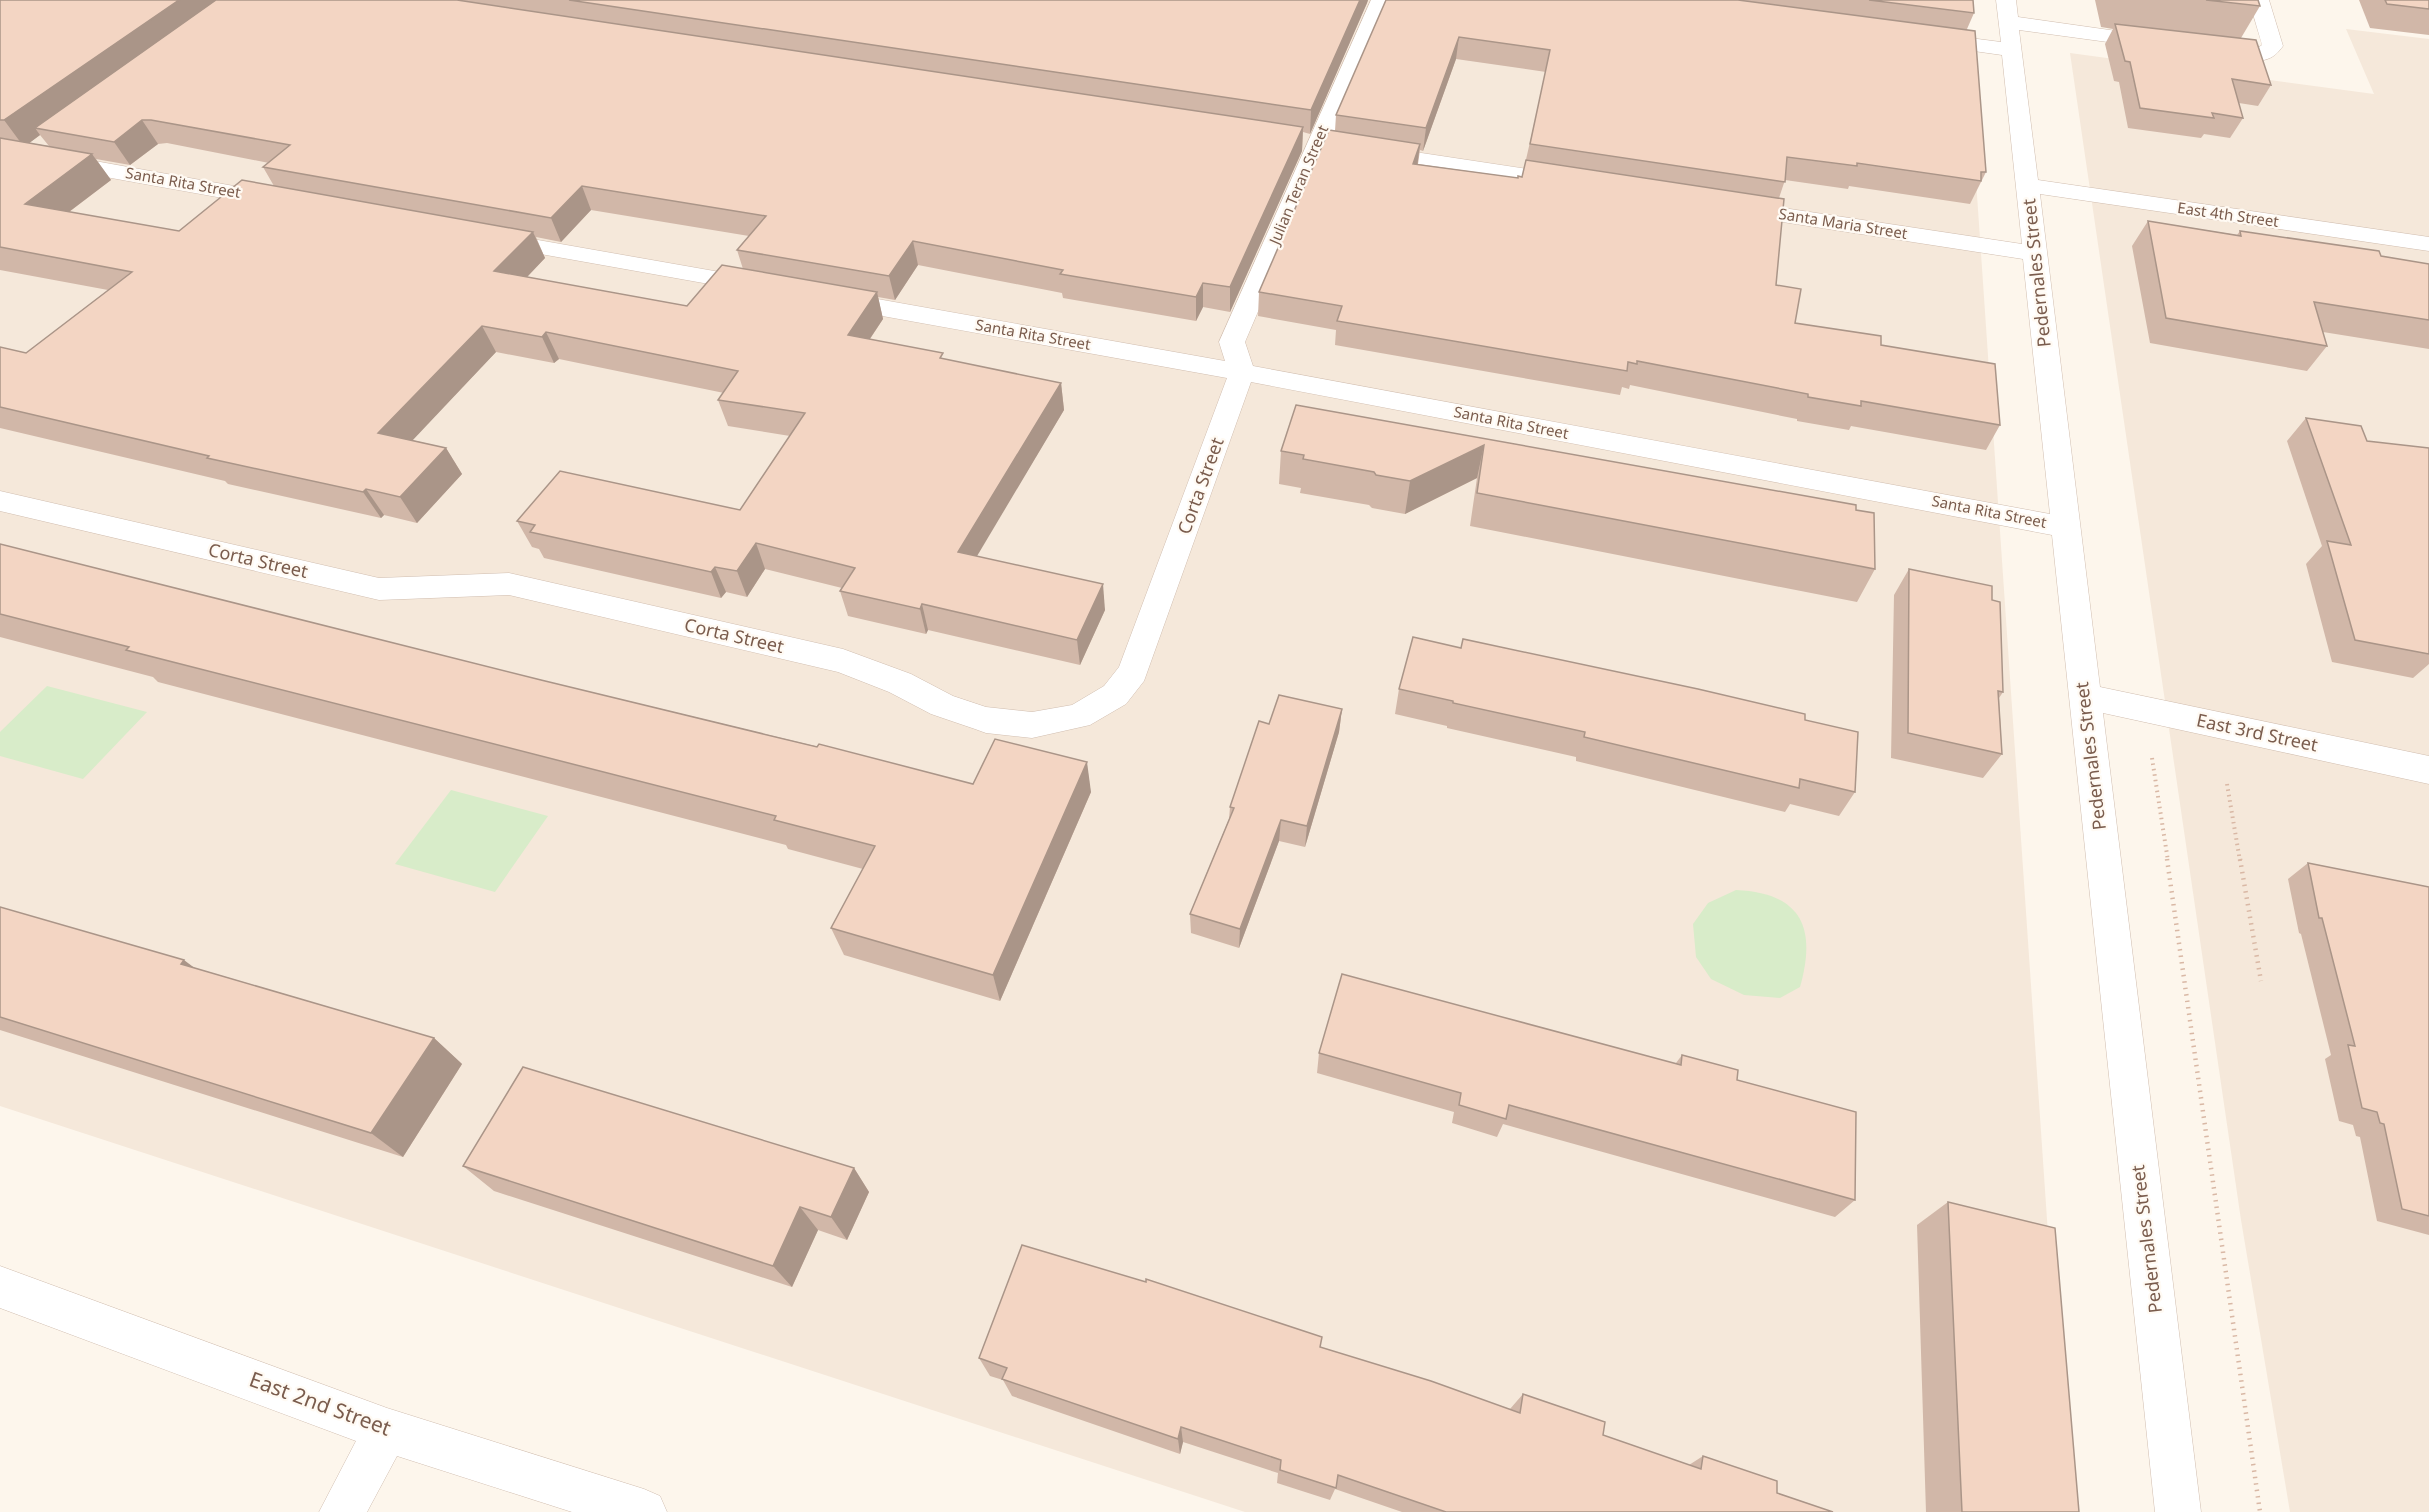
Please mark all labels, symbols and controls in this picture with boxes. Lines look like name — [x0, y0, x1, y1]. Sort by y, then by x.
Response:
street label: Julian Teran Street — [1263, 121, 1332, 249]
street label: Santa Rita Street — [124, 162, 243, 202]
street label: Pedernales Street — [2016, 197, 2056, 349]
street label: East 4th Street — [2176, 197, 2281, 231]
street label: Santa Maria Street — [1777, 203, 1909, 243]
street label: Santa Rita Street — [974, 314, 1093, 354]
street label: Santa Rita Street — [1452, 401, 1571, 443]
street label: Corta Street — [1171, 434, 1229, 537]
street label: Santa Rita Street — [1930, 490, 2049, 532]
street label: Corta Street — [206, 537, 311, 583]
street label: Corta Street — [682, 612, 787, 658]
street label: Pedernales Street — [2069, 680, 2111, 832]
street label: East 3rd Street — [2194, 707, 2320, 757]
street label: Pedernales Street — [2125, 1163, 2167, 1315]
street label: East 2nd Street — [246, 1364, 395, 1442]

